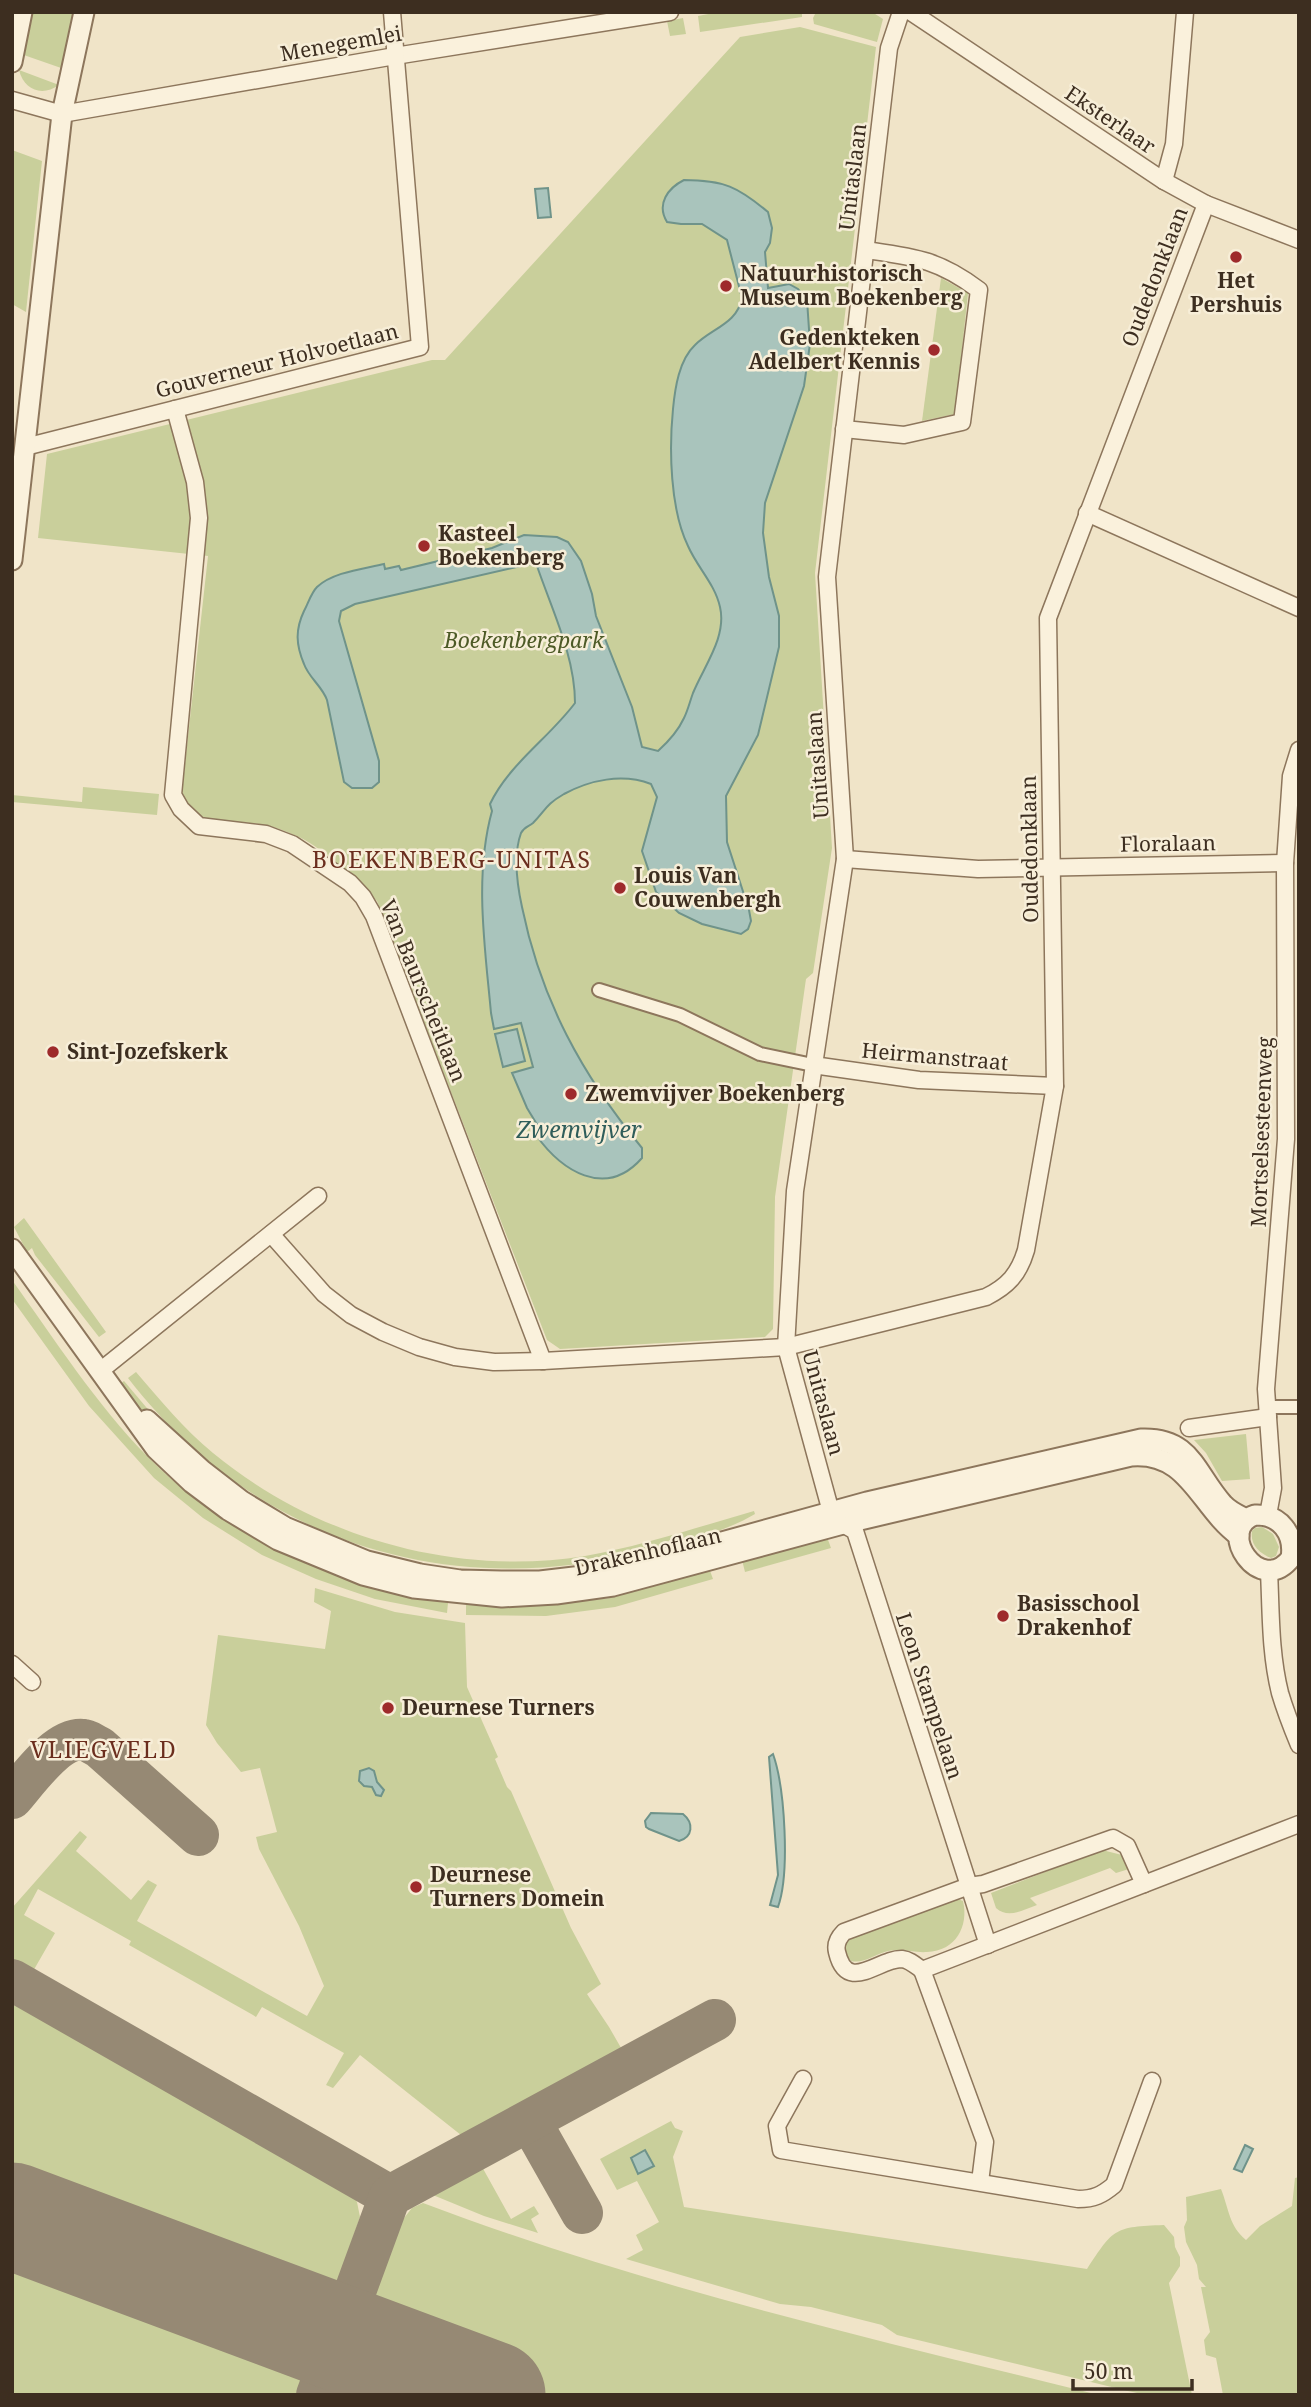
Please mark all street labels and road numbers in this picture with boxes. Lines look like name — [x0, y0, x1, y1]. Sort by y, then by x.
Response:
street label: Menegemlei — [278, 19, 404, 67]
street label: Eksterlaar — [1060, 79, 1161, 160]
street label: Unitaslaan — [832, 122, 872, 232]
street label: Oudedonklaan — [1115, 203, 1194, 351]
street label: Gouverneur Holvoetlaan — [153, 316, 401, 404]
street label: Unitaslaan — [799, 710, 835, 820]
street label: Oudedonklaan — [1014, 775, 1044, 923]
street label: Floralaan — [1120, 828, 1216, 858]
street label: Van Baurscheitlaan — [374, 895, 473, 1086]
street label: Heirmanstraat — [861, 1036, 1010, 1076]
street label: Mortselsesteenweg — [1244, 1036, 1278, 1228]
street label: Unitaslaan — [797, 1347, 851, 1458]
street label: Drakenhoflaan — [572, 1521, 724, 1582]
street label: Leon Stampelaan — [890, 1609, 970, 1783]

